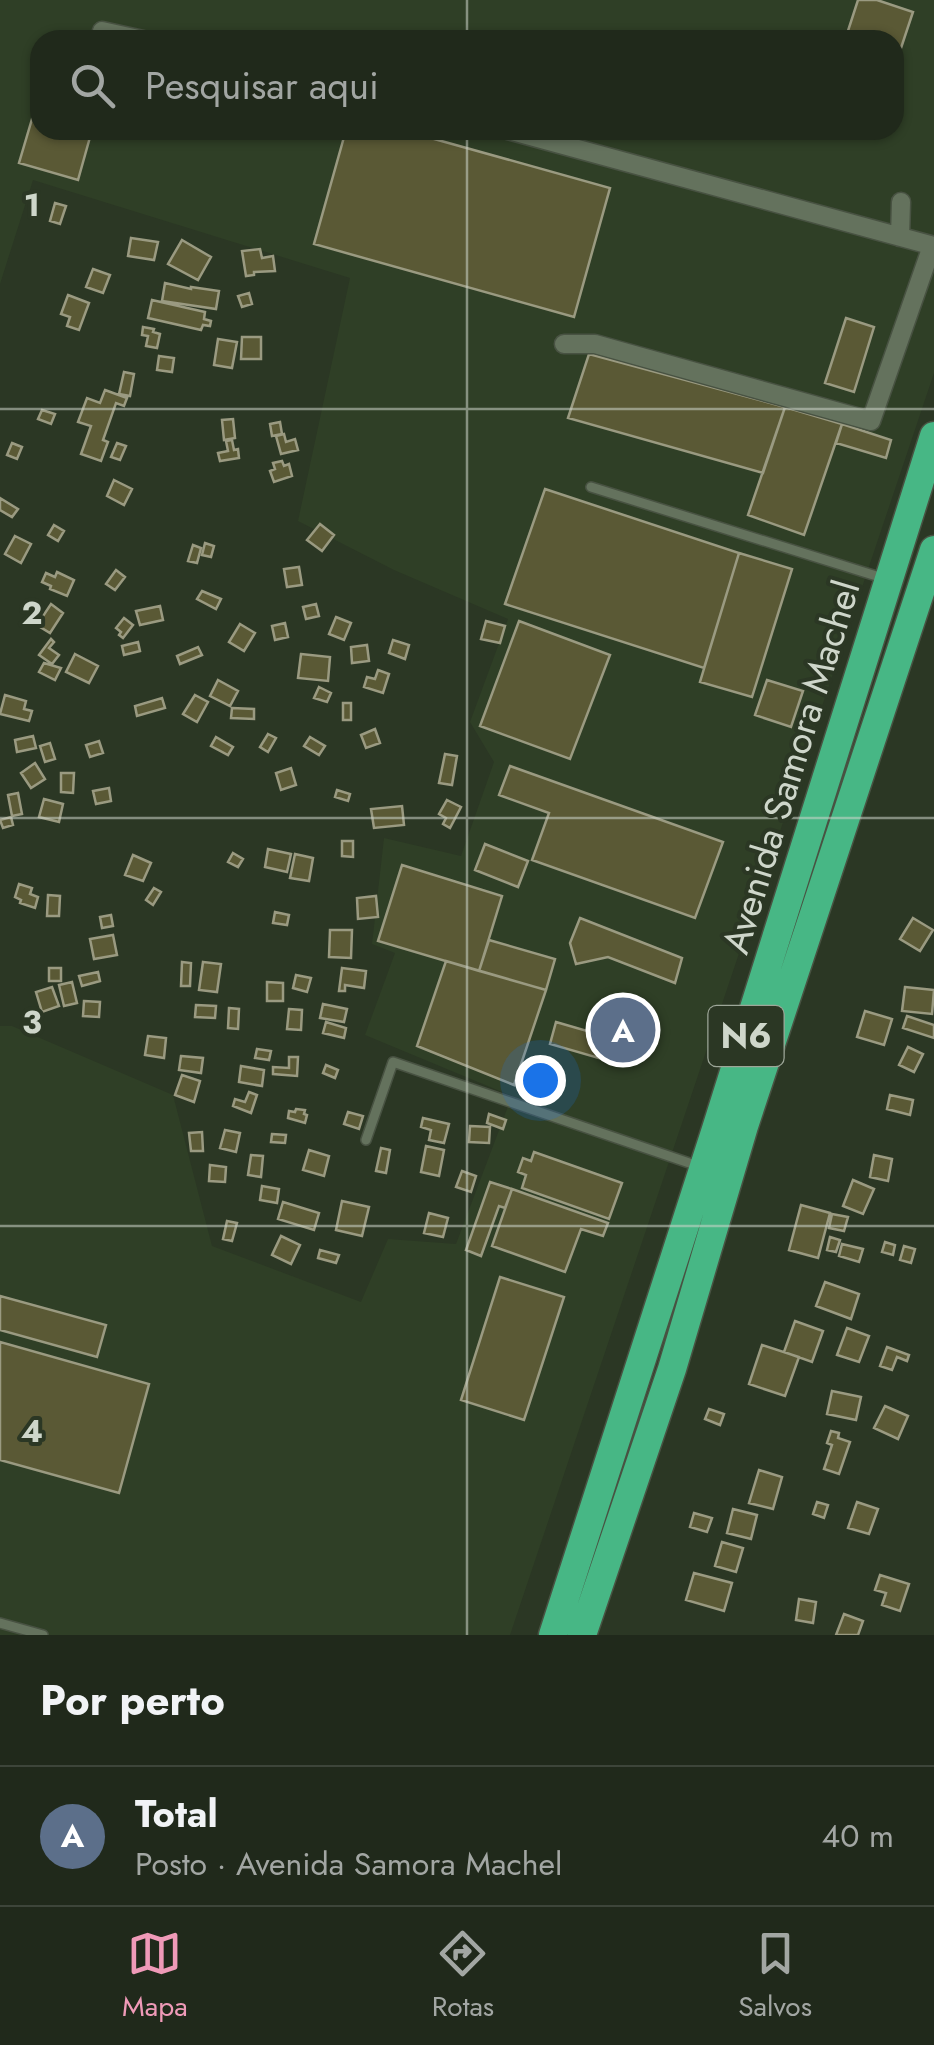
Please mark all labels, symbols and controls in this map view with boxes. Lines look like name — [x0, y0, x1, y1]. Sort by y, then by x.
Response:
search box — [30, 30, 904, 140]
icon: search — [65, 58, 120, 113]
text: Pesquisar aqui — [145, 58, 379, 113]
text: 1 — [24, 182, 40, 228]
street label: Avenida Samora Machel — [708, 573, 874, 960]
text: 2 — [22, 590, 43, 636]
pin: A — [590, 992, 656, 1068]
text: 3 — [22, 999, 42, 1045]
road number: N6 — [708, 1006, 784, 1066]
your location — [515, 1055, 566, 1106]
text: 4 — [21, 1408, 43, 1454]
text: Por perto — [40, 1670, 225, 1731]
text: Total — [135, 1786, 218, 1841]
text: A — [61, 1813, 84, 1859]
text: 40 m — [822, 1813, 894, 1859]
text: Posto · Avenida Samora Machel — [135, 1841, 562, 1887]
tab: Mapa — [122, 1926, 188, 2027]
tab: Rotas — [432, 1926, 494, 2027]
tab: Salvos — [738, 1926, 812, 2027]

